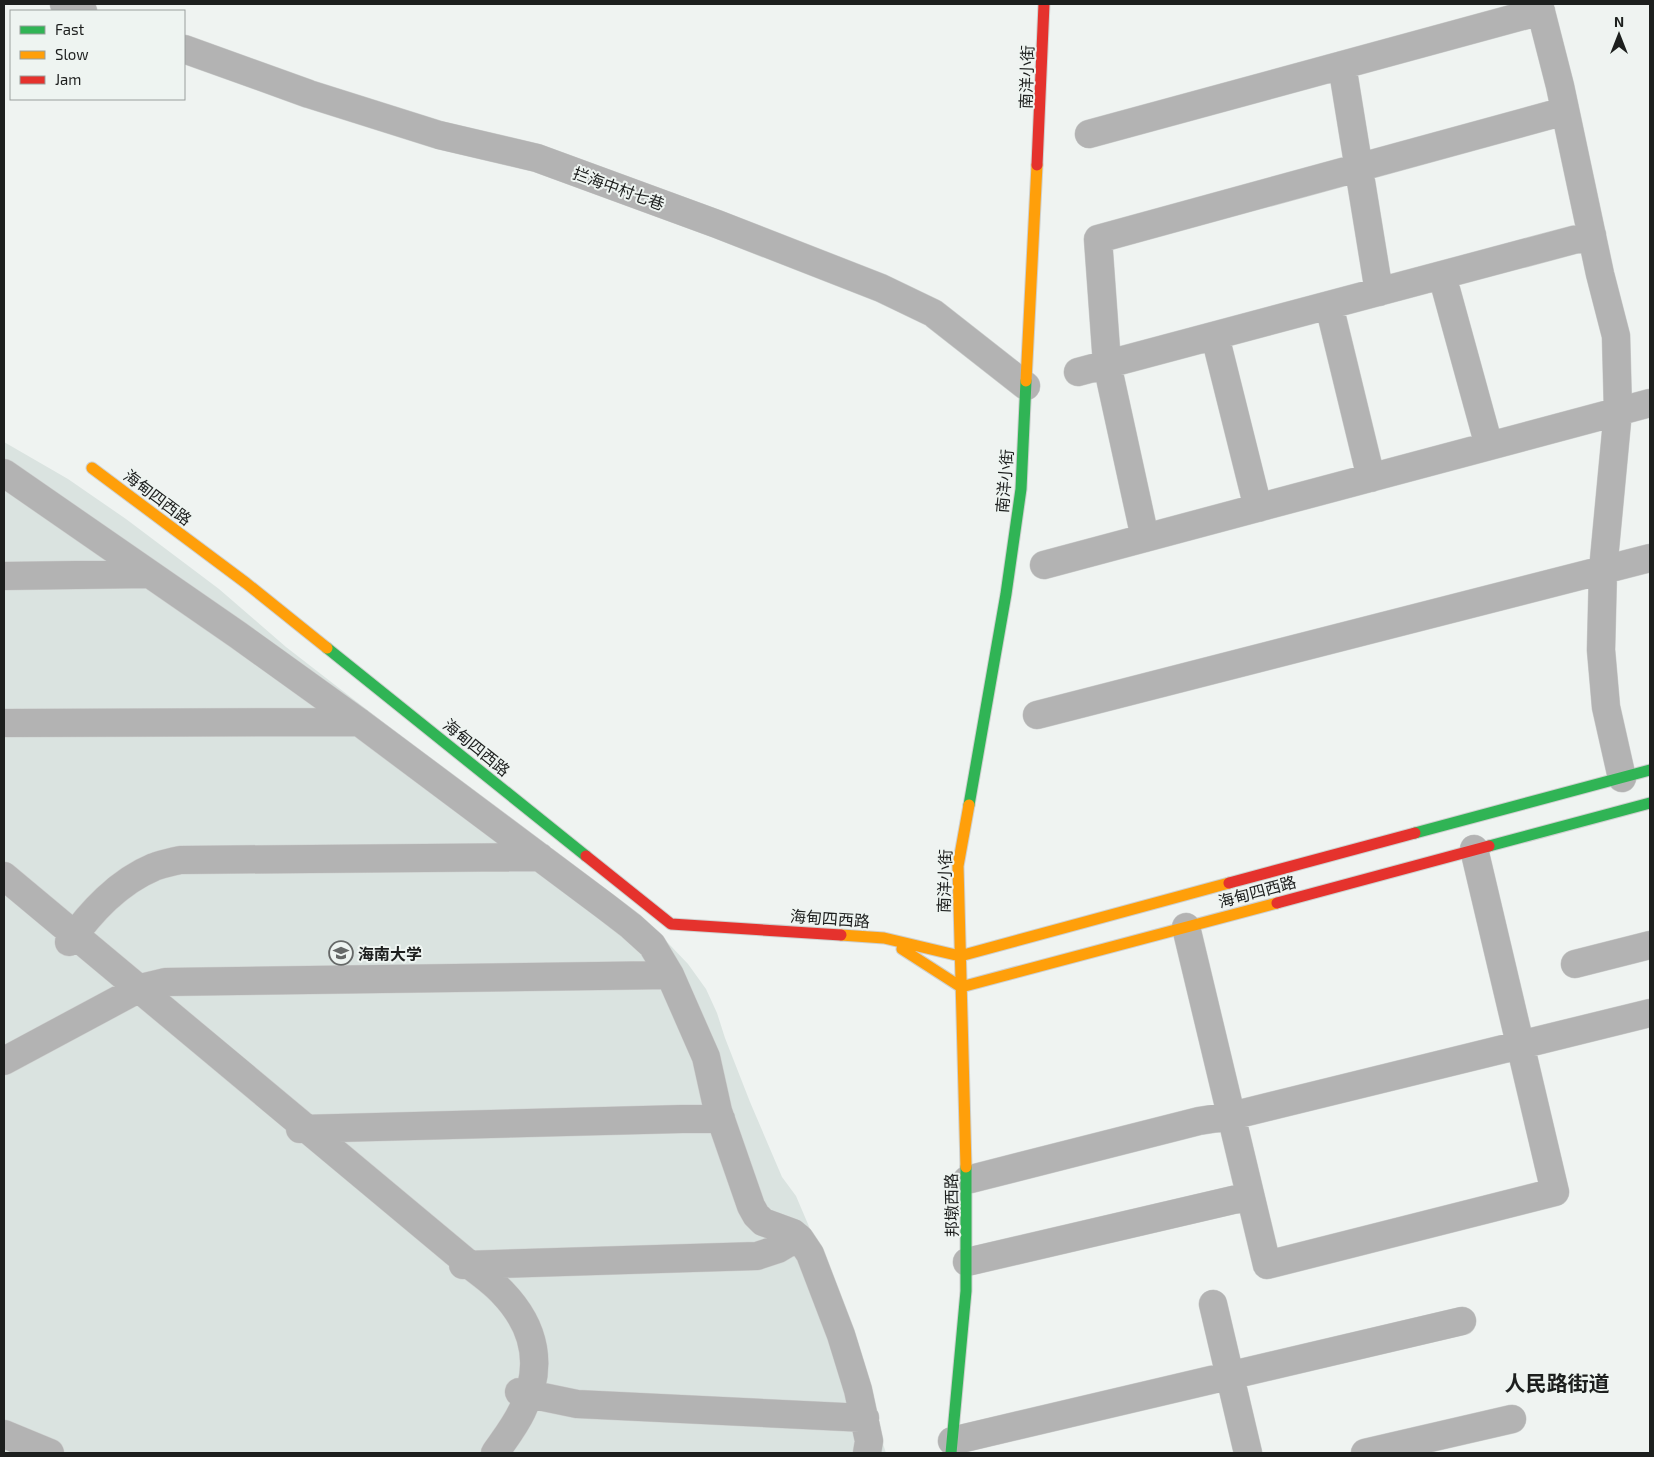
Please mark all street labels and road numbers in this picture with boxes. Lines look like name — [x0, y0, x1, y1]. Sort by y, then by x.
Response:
street label: 南洋小街 — [1015, 45, 1037, 109]
street label: 拦海中村七巷 — [571, 163, 667, 213]
street label: 南洋小街 — [992, 448, 1016, 514]
street label: 海甸四西路 — [120, 465, 196, 529]
street label: 海甸四西路 — [440, 714, 514, 780]
street label: 南洋小街 — [933, 849, 955, 913]
street label: 海甸四西路 — [1216, 871, 1298, 911]
street label: 海甸四西路 — [789, 906, 871, 930]
street label: 邦墩西路 — [941, 1173, 961, 1237]

